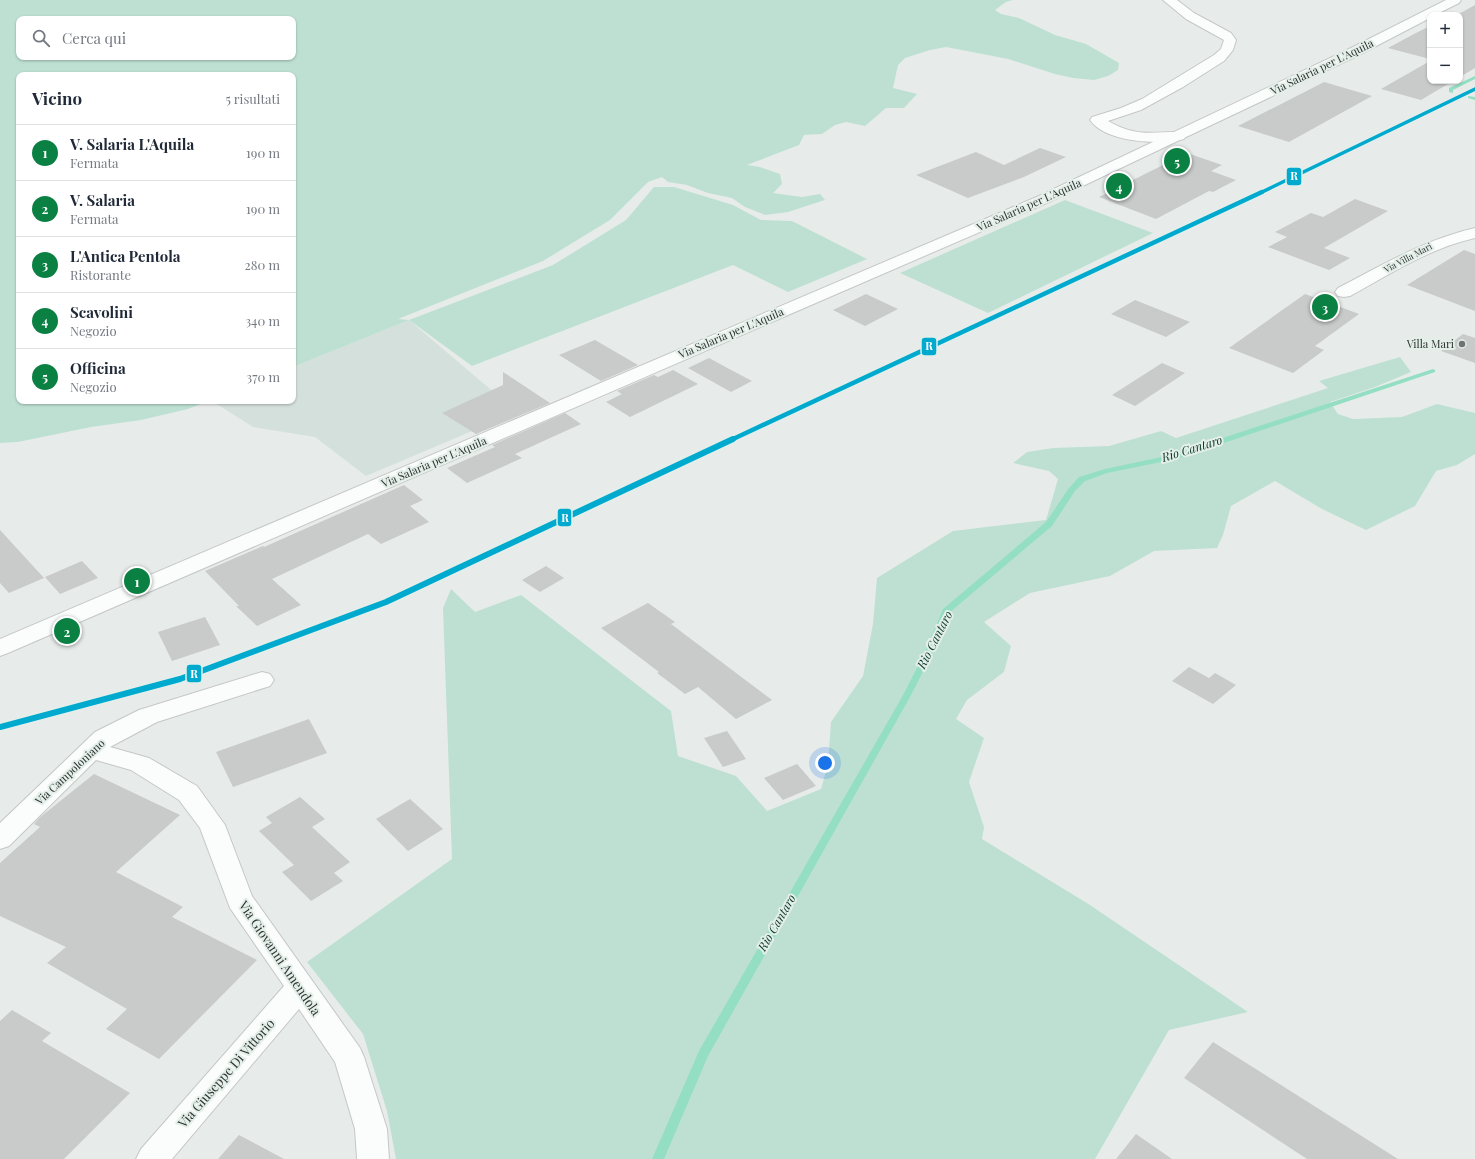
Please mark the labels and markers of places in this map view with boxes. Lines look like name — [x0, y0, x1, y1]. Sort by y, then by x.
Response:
pin: 5 — [1164, 146, 1190, 176]
pin: 4 — [1106, 171, 1132, 201]
pin: 3 — [1312, 292, 1338, 322]
place label: Villa Mari — [1406, 336, 1454, 351]
marker: Villa Mari — [1457, 339, 1467, 349]
pin: 1 — [124, 566, 150, 596]
pin: 2 — [54, 616, 80, 646]

